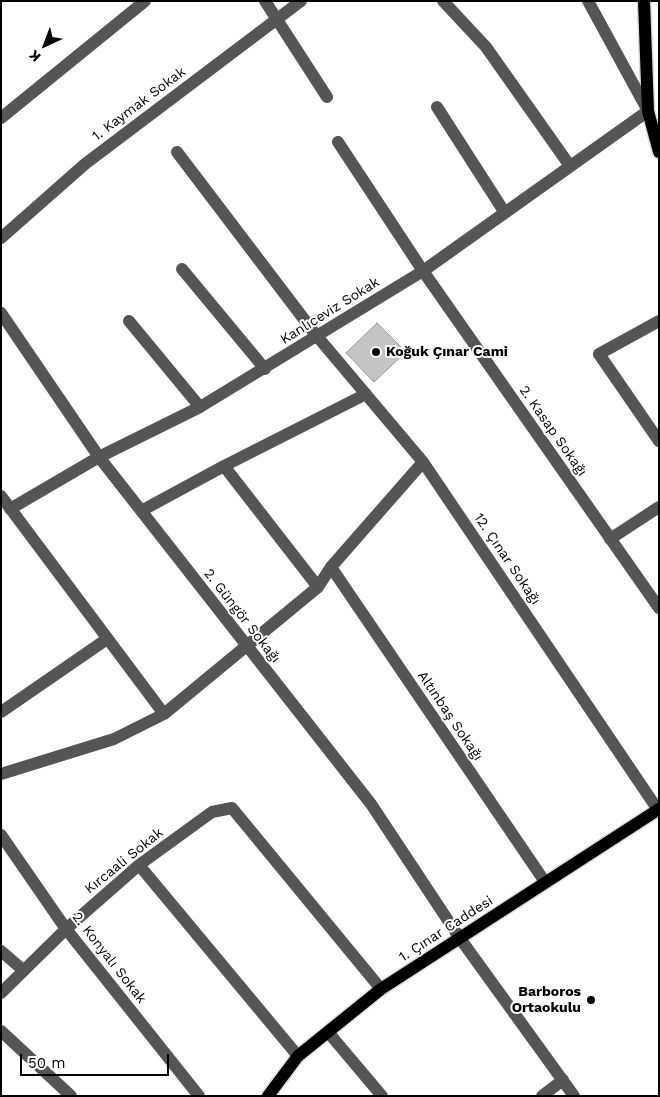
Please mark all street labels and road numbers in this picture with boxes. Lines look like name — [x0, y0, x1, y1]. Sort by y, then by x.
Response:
street label: 1. Kaymak Sokak — [89, 63, 189, 145]
street label: Kanlıceviz Sokak — [277, 274, 383, 348]
street label: 2. Kasap Sokağı — [516, 382, 590, 480]
street label: 12. Çınar Sokağı — [470, 510, 544, 608]
street label: 2. Güngör Sokağı — [200, 566, 284, 666]
street label: Altınbaş Sokağı — [414, 668, 486, 764]
street label: Kırcaali Sokak — [81, 824, 167, 898]
street label: 1. Çınar Caddesi — [396, 892, 496, 966]
street label: 2. Konyalı Sokak — [68, 909, 150, 1007]

